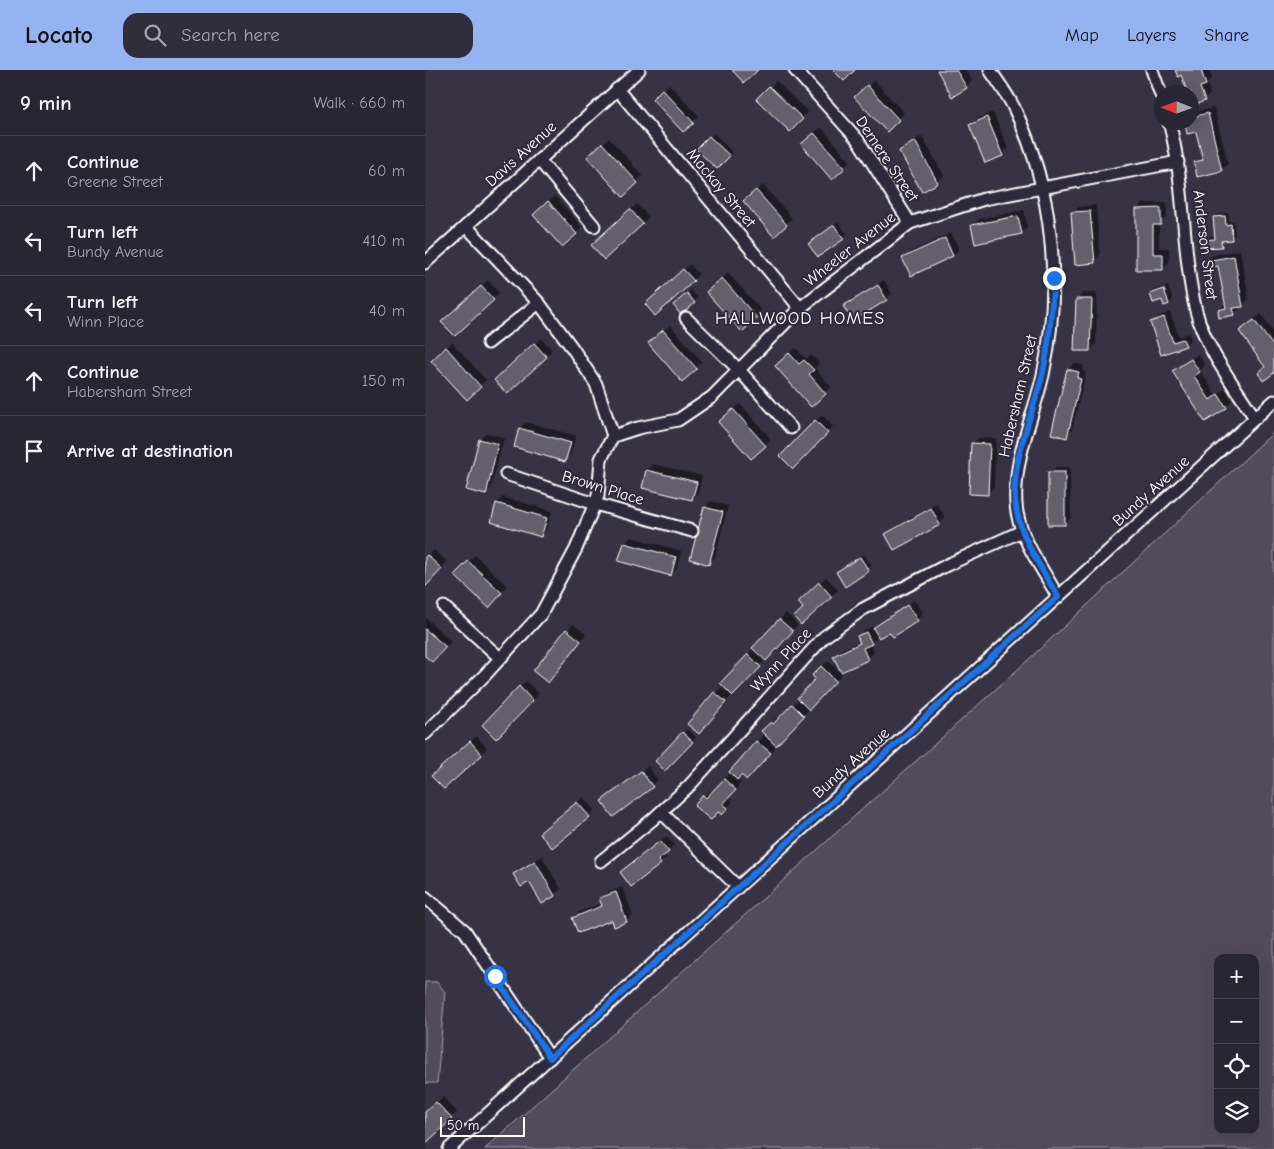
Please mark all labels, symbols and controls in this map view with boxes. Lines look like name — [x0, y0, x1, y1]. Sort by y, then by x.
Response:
search box — [123, 13, 473, 58]
text: Locato — [25, 21, 93, 49]
icon: search — [141, 21, 169, 49]
text: Search here — [181, 24, 280, 46]
text: Map — [1065, 25, 1099, 46]
text: Layers — [1127, 25, 1176, 46]
text: Share — [1204, 25, 1249, 46]
north arrow — [1154, 85, 1199, 130]
text: 9 min — [20, 91, 72, 115]
text: Walk · 660 m — [314, 94, 405, 112]
street label: Demere Street — [852, 113, 922, 205]
street label: Davis Avenue — [482, 117, 560, 191]
street label: Mackay Street — [683, 145, 760, 231]
text: Continue — [67, 151, 139, 173]
icon: ahead — [20, 157, 48, 185]
text: 60 m — [368, 162, 405, 180]
text: Greene Street — [67, 173, 163, 191]
street label: Anderson Street — [1189, 189, 1221, 301]
street label: Wheeler Avenue — [801, 208, 899, 290]
text: Turn left — [67, 221, 138, 243]
icon: left — [20, 227, 48, 255]
text: 410 m — [363, 232, 405, 250]
text: Bundy Avenue — [67, 243, 164, 261]
route end — [1043, 267, 1066, 290]
text: Turn left — [67, 291, 138, 313]
icon: left — [20, 297, 48, 325]
text: 40 m — [369, 302, 405, 320]
district label: HALLWOOD HOMES — [715, 308, 885, 329]
text: Winn Place — [67, 313, 144, 331]
street label: Habersham Street — [995, 333, 1041, 459]
text: Continue — [67, 361, 139, 383]
icon: ahead — [20, 367, 48, 395]
text: 150 m — [362, 372, 405, 390]
text: Habersham Street — [67, 383, 192, 401]
icon: arrive — [20, 437, 48, 465]
text: Arrive at destination — [67, 440, 233, 462]
street label: Bundy Avenue — [1109, 452, 1193, 530]
street label: Brown Place — [560, 467, 646, 509]
street label: Wynn Place — [747, 624, 815, 696]
street label: Bundy Avenue — [809, 724, 893, 802]
map controls — [1214, 954, 1259, 1134]
button: + — [1214, 954, 1259, 999]
route start — [484, 965, 507, 988]
button: − — [1214, 999, 1259, 1044]
button: locate — [1214, 1044, 1259, 1089]
button: layers — [1214, 1089, 1259, 1134]
scale bar — [440, 1114, 525, 1137]
text: 50 m — [447, 1117, 479, 1134]

